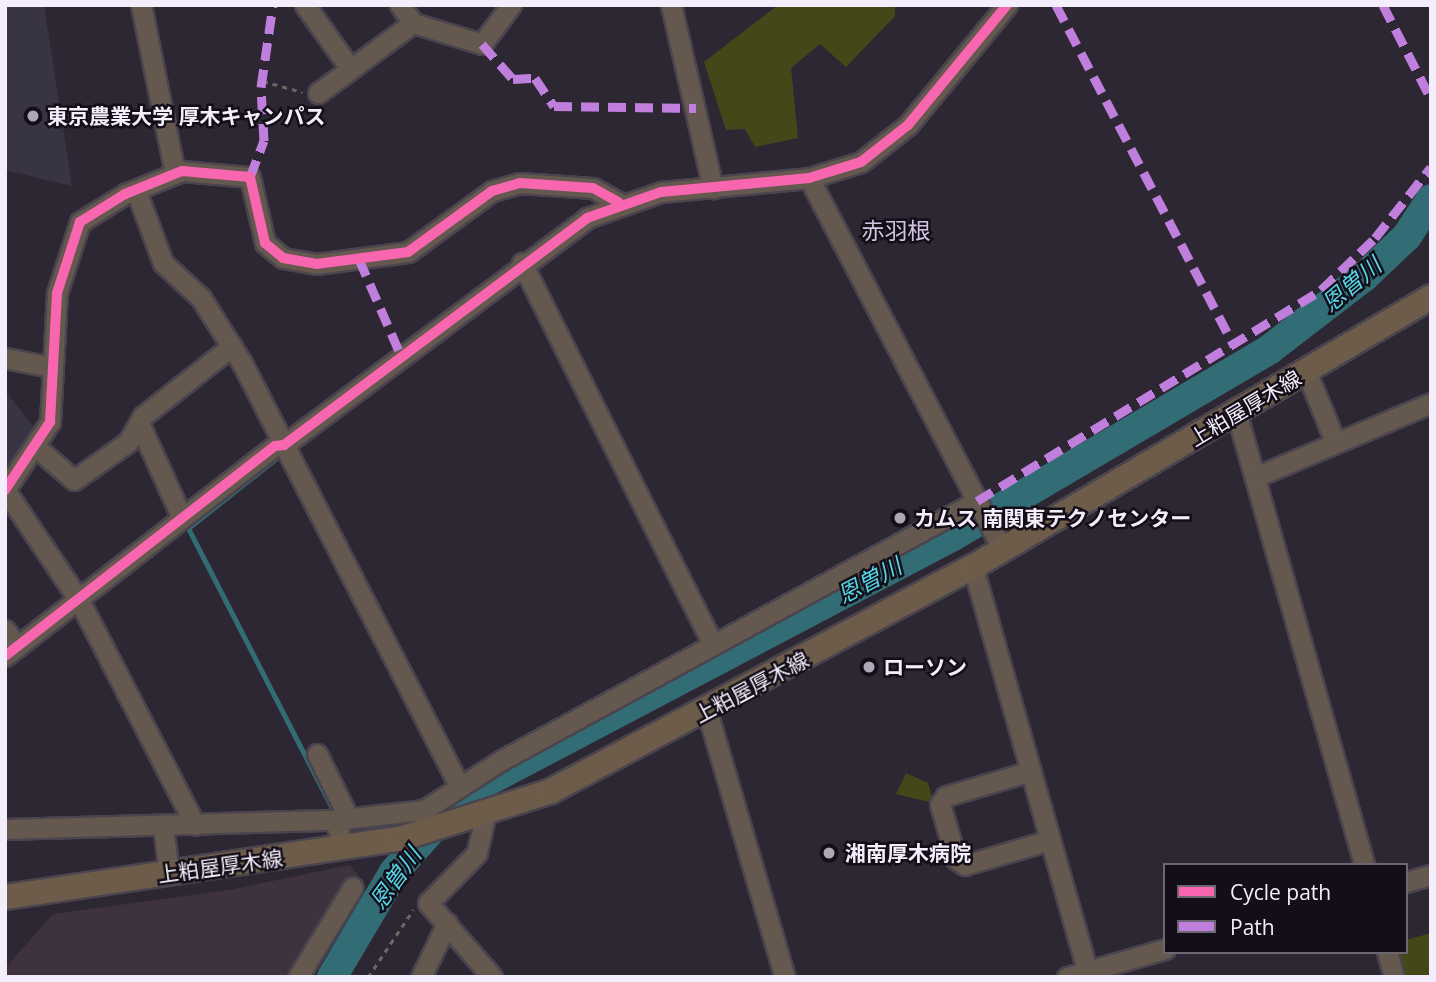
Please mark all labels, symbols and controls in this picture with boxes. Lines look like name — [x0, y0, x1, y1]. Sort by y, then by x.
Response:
place label: 東京農業大学 厚木キャンパス — [47, 103, 325, 129]
marker: 東京農業大学 厚木キャンパス — [25, 108, 41, 124]
district label: 赤羽根 — [862, 216, 930, 244]
water label: 恩曽川 — [1316, 251, 1386, 317]
street label: 上粕屋厚木線 — [1185, 365, 1305, 451]
place label: カムス 南関東テクノセンター — [914, 505, 1192, 531]
marker: カムス 南関東テクノセンター — [892, 510, 908, 526]
water label: 恩曽川 — [832, 552, 906, 608]
street label: 上粕屋厚木線 — [689, 646, 813, 728]
place label: ローソン — [883, 654, 967, 680]
marker: ローソン — [861, 659, 877, 675]
place label: 湘南厚木病院 — [845, 840, 971, 866]
water label: 恩曽川 — [364, 842, 426, 914]
marker: 湘南厚木病院 — [819, 843, 839, 863]
street label: 上粕屋厚木線 — [156, 845, 284, 887]
legend — [1163, 863, 1408, 954]
text: Cycle path — [1230, 878, 1331, 906]
text: Path — [1230, 913, 1275, 941]

